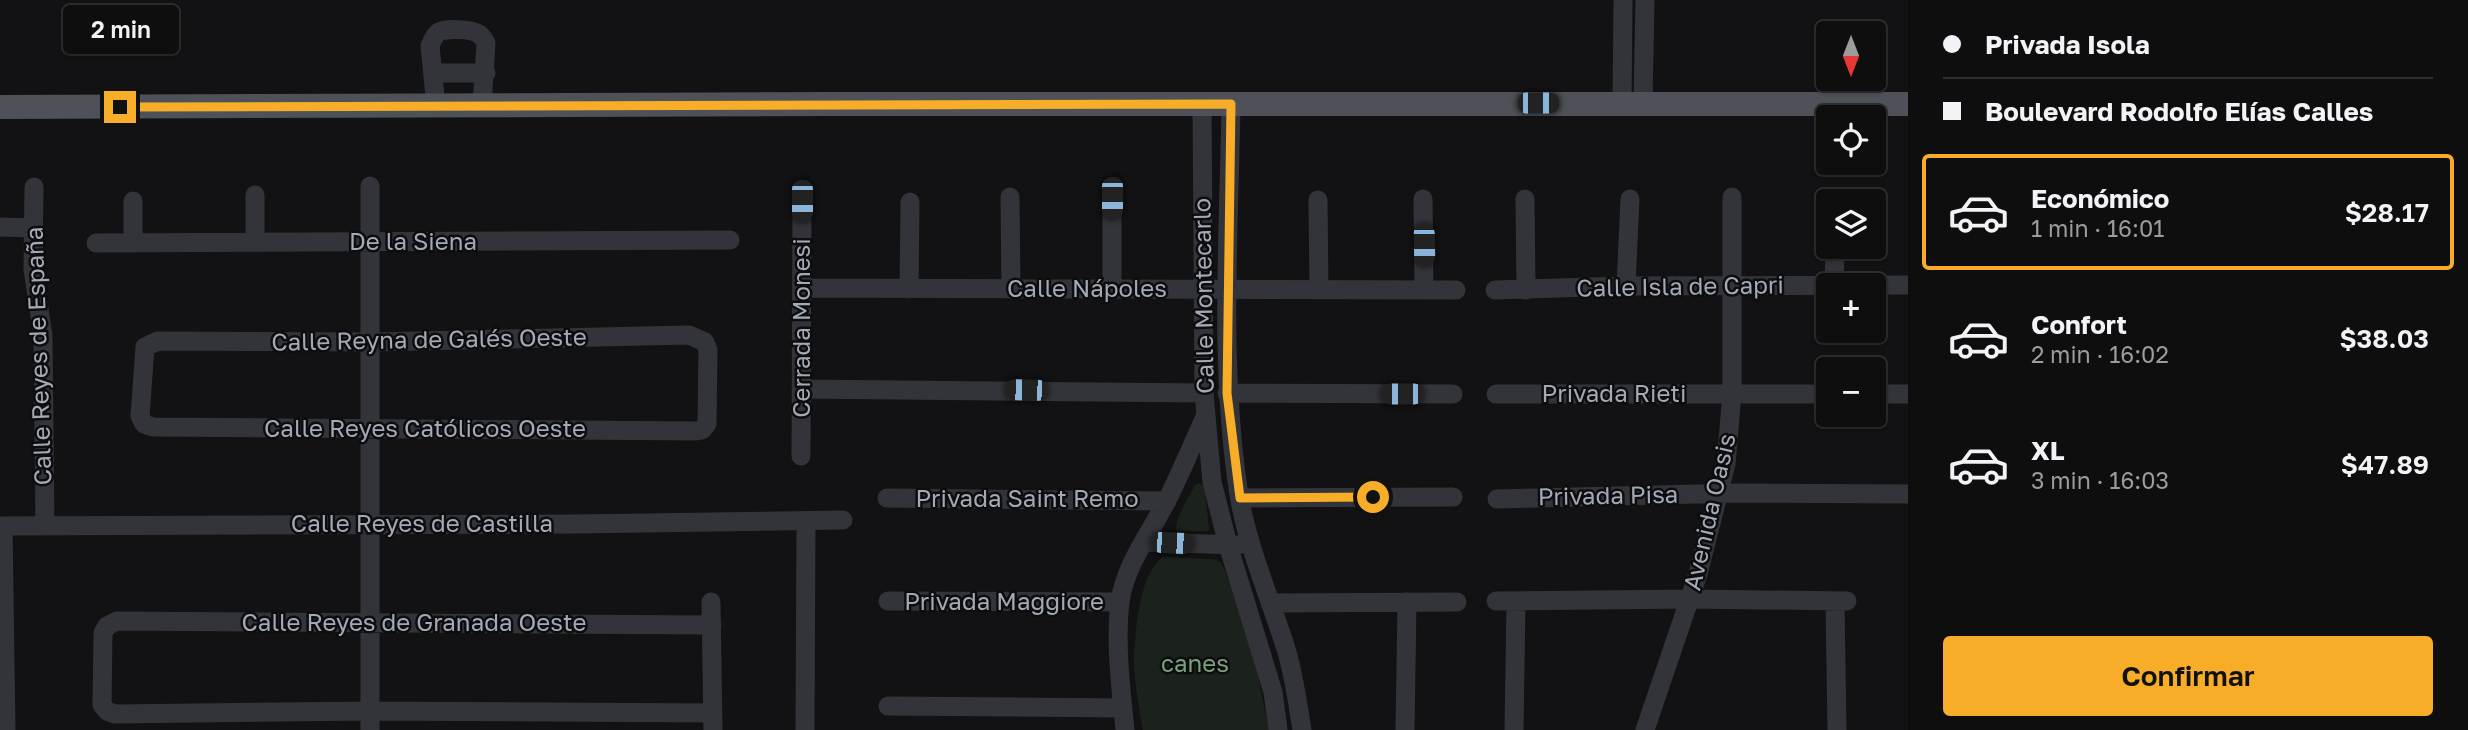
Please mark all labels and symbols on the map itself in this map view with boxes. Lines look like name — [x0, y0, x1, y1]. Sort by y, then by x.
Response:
callout: 2 min — [62, 6, 178, 55]
north arrow — [1816, 21, 1886, 91]
route end — [104, 91, 136, 123]
car — [1518, 93, 1560, 114]
car — [1102, 177, 1123, 219]
car — [792, 180, 813, 222]
street label: Calle Montecarlo — [1186, 198, 1219, 394]
car — [1414, 224, 1435, 266]
street label: Calle Reyes de España — [18, 226, 57, 486]
street label: De la Siena — [349, 226, 477, 255]
street label: Cerrada Monesi — [786, 238, 815, 418]
street label: Calle Isla de Capri — [1576, 269, 1784, 302]
street label: Calle Nápoles — [1007, 273, 1167, 302]
street label: Calle Reyna de Galés Oeste — [271, 321, 587, 356]
street label: Privada Rieti — [1542, 378, 1686, 407]
car — [1005, 379, 1048, 401]
car — [1382, 384, 1424, 405]
street label: Calle Reyes Católicos Oeste — [264, 413, 586, 442]
street label: Avenida Oasis — [1676, 430, 1741, 593]
street label: Privada Pisa — [1537, 479, 1678, 510]
route start — [1357, 481, 1389, 513]
street label: Privada Saint Remo — [915, 483, 1139, 512]
street label: Calle Reyes de Castilla — [291, 508, 553, 537]
car — [1151, 532, 1194, 554]
street label: Privada Maggiore — [904, 586, 1104, 615]
street label: Calle Reyes de Granada Oeste — [242, 607, 586, 636]
park label: canes — [1161, 648, 1229, 677]

